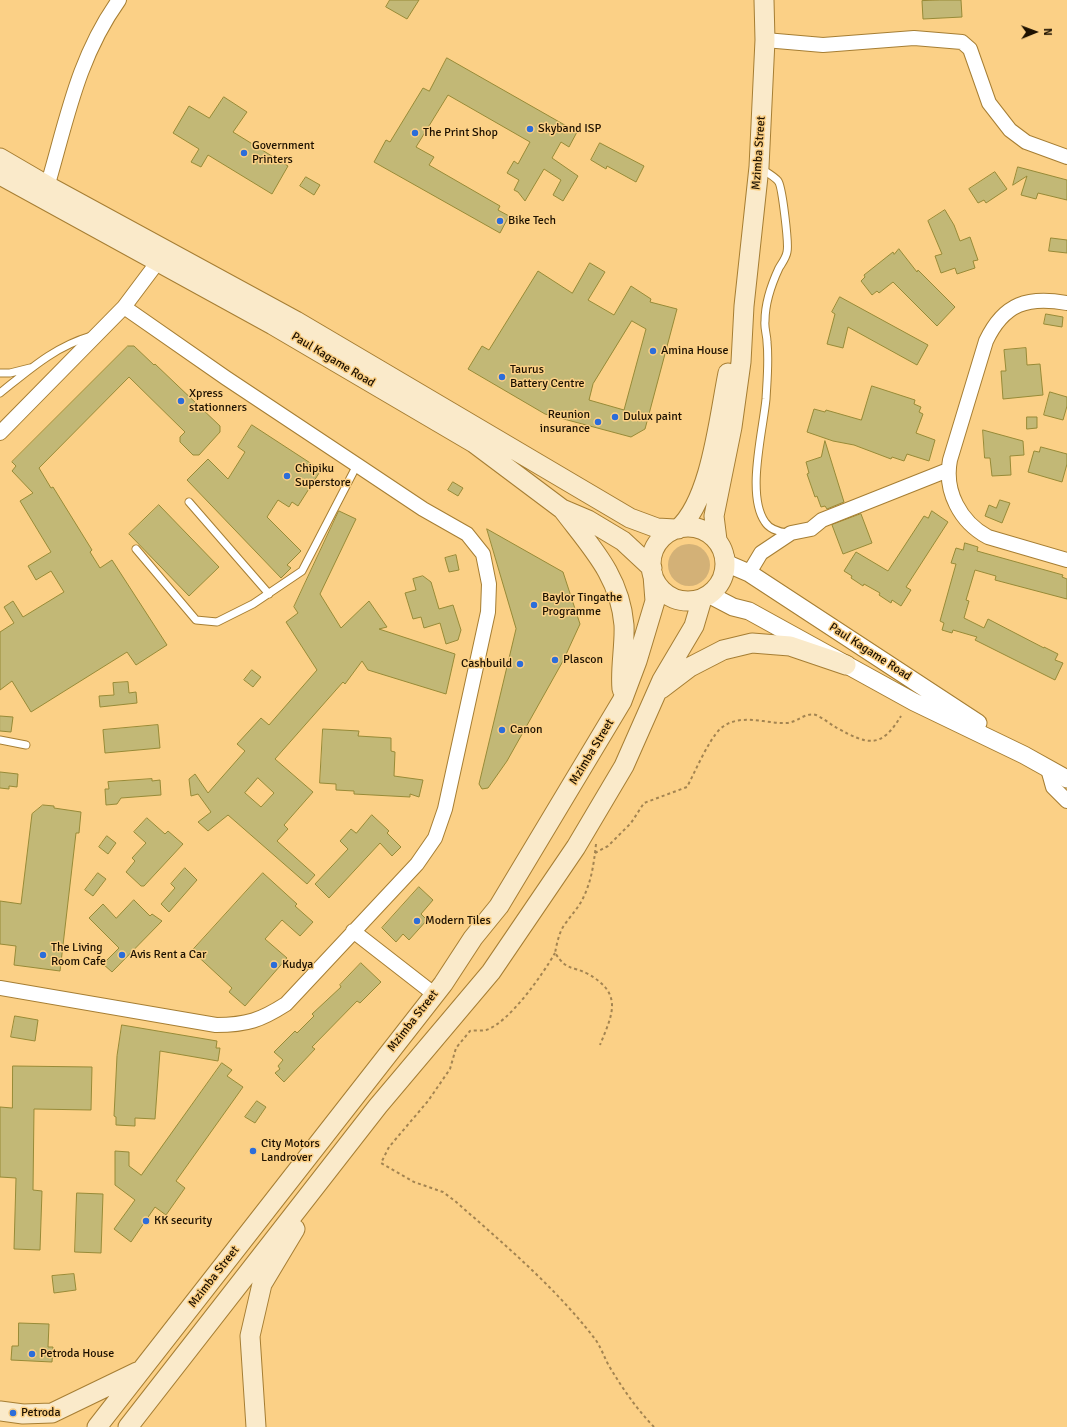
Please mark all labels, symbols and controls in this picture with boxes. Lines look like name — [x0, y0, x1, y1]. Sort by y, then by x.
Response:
north arrow — [1015, 12, 1055, 52]
text: N — [1041, 28, 1054, 36]
street label: Mzimba Street — [749, 115, 769, 191]
place label: Skyband ISP — [538, 122, 601, 136]
marker: Skyband ISP — [525, 124, 535, 134]
place label: The Print Shop — [423, 126, 498, 140]
marker: The Print Shop — [410, 128, 420, 138]
place label: Government Printers — [252, 139, 314, 167]
marker: Government Printers — [239, 148, 249, 158]
place label: Bike Tech — [508, 214, 556, 228]
marker: Bike Tech — [495, 216, 505, 226]
street label: Paul Kagame Road — [289, 329, 377, 391]
place label: Amina House — [661, 344, 729, 358]
marker: Amina House — [648, 346, 658, 356]
place label: Taurus Battery Centre — [510, 363, 585, 391]
marker: Taurus Battery Centre — [497, 372, 507, 382]
place label: Xpress stationners — [189, 387, 247, 415]
marker: Xpress stationners — [176, 396, 186, 406]
place label: Reunion insurance — [540, 408, 590, 436]
place label: Dulux paint — [623, 410, 682, 424]
marker: Dulux paint — [610, 412, 620, 422]
marker: Reunion insurance — [593, 417, 603, 427]
place label: Chipiku Superstore — [295, 462, 351, 490]
marker: Chipiku Superstore — [282, 471, 292, 481]
place label: Baylor Tingathe Programme — [542, 591, 622, 619]
marker: Baylor Tingathe Programme — [529, 600, 539, 610]
street label: Paul Kagame Road — [826, 620, 914, 684]
place label: Plascon — [563, 653, 603, 667]
marker: Plascon — [550, 655, 560, 665]
place label: Cashbuild — [461, 657, 512, 671]
marker: Cashbuild — [515, 659, 525, 669]
street label: Mzimba Street — [567, 716, 617, 788]
place label: Canon — [510, 723, 543, 737]
marker: Canon — [497, 725, 507, 735]
place label: Modern Tiles — [425, 914, 491, 928]
marker: Modern Tiles — [412, 916, 422, 926]
place label: The Living Room Cafe — [51, 941, 106, 969]
place label: Avis Rent a Car — [130, 948, 206, 962]
marker: The Living Room Cafe — [38, 950, 48, 960]
marker: Avis Rent a Car — [117, 950, 127, 960]
place label: Kudya — [282, 958, 313, 972]
marker: Kudya — [269, 960, 279, 970]
street label: Mzimba Street — [384, 987, 442, 1055]
place label: City Motors Landrover — [261, 1137, 320, 1165]
marker: City Motors Landrover — [248, 1146, 258, 1156]
place label: KK security — [154, 1214, 212, 1228]
marker: KK security — [141, 1216, 151, 1226]
street label: Mzimba Street — [185, 1243, 243, 1311]
place label: Petroda House — [40, 1347, 114, 1361]
marker: Petroda House — [27, 1349, 37, 1359]
place label: Petroda — [21, 1406, 61, 1420]
marker: Petroda — [8, 1408, 18, 1418]

